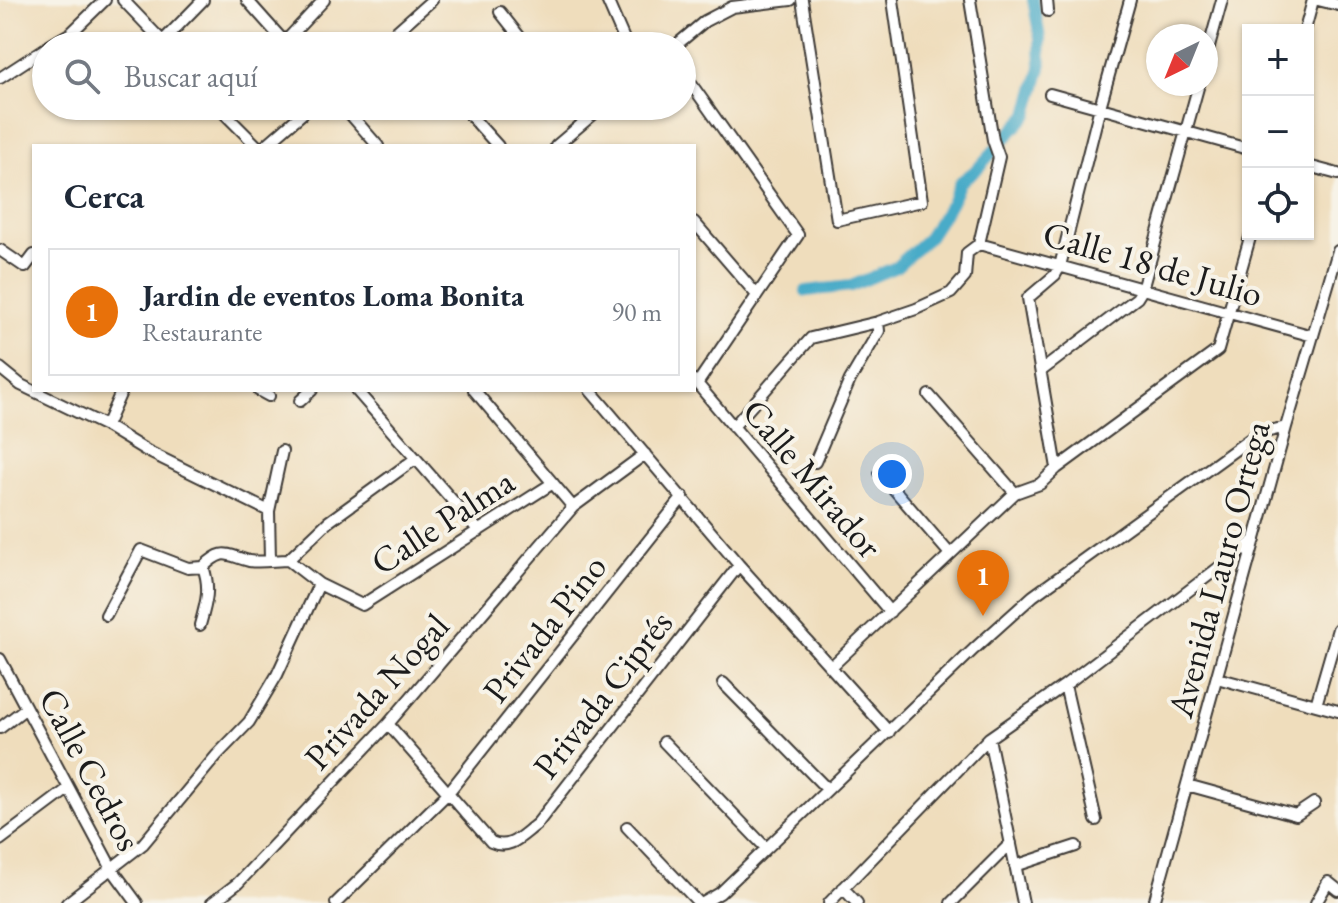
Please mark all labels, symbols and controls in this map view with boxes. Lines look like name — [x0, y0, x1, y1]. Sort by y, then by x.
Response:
north arrow — [1146, 24, 1218, 96]
map controls — [1242, 24, 1314, 240]
button: + — [1242, 24, 1314, 96]
search box — [32, 32, 696, 120]
icon: search — [60, 54, 104, 98]
text: Buscar aquí — [124, 57, 258, 96]
button: − — [1242, 96, 1314, 168]
button: locate — [1242, 168, 1314, 240]
text: Cerca — [64, 174, 144, 218]
street label: Calle 18 de Julio — [1038, 210, 1268, 317]
text: Jardin de eventos Loma Bonita — [142, 276, 524, 315]
text: 1 — [85, 295, 99, 329]
text: 90 m — [612, 295, 662, 329]
text: Restaurante — [142, 315, 262, 349]
street label: Calle Mirador — [732, 389, 893, 568]
street label: Avenida Lauro Ortega — [1156, 415, 1281, 724]
your location — [872, 454, 912, 494]
street label: Calle Palma — [362, 457, 523, 585]
street label: Privada Pino — [472, 545, 617, 712]
pin: 1 — [957, 550, 1009, 616]
street label: Privada Ciprés — [522, 601, 683, 788]
street label: Privada Nogal — [294, 603, 459, 780]
street label: Calle Cedros — [28, 680, 153, 859]

